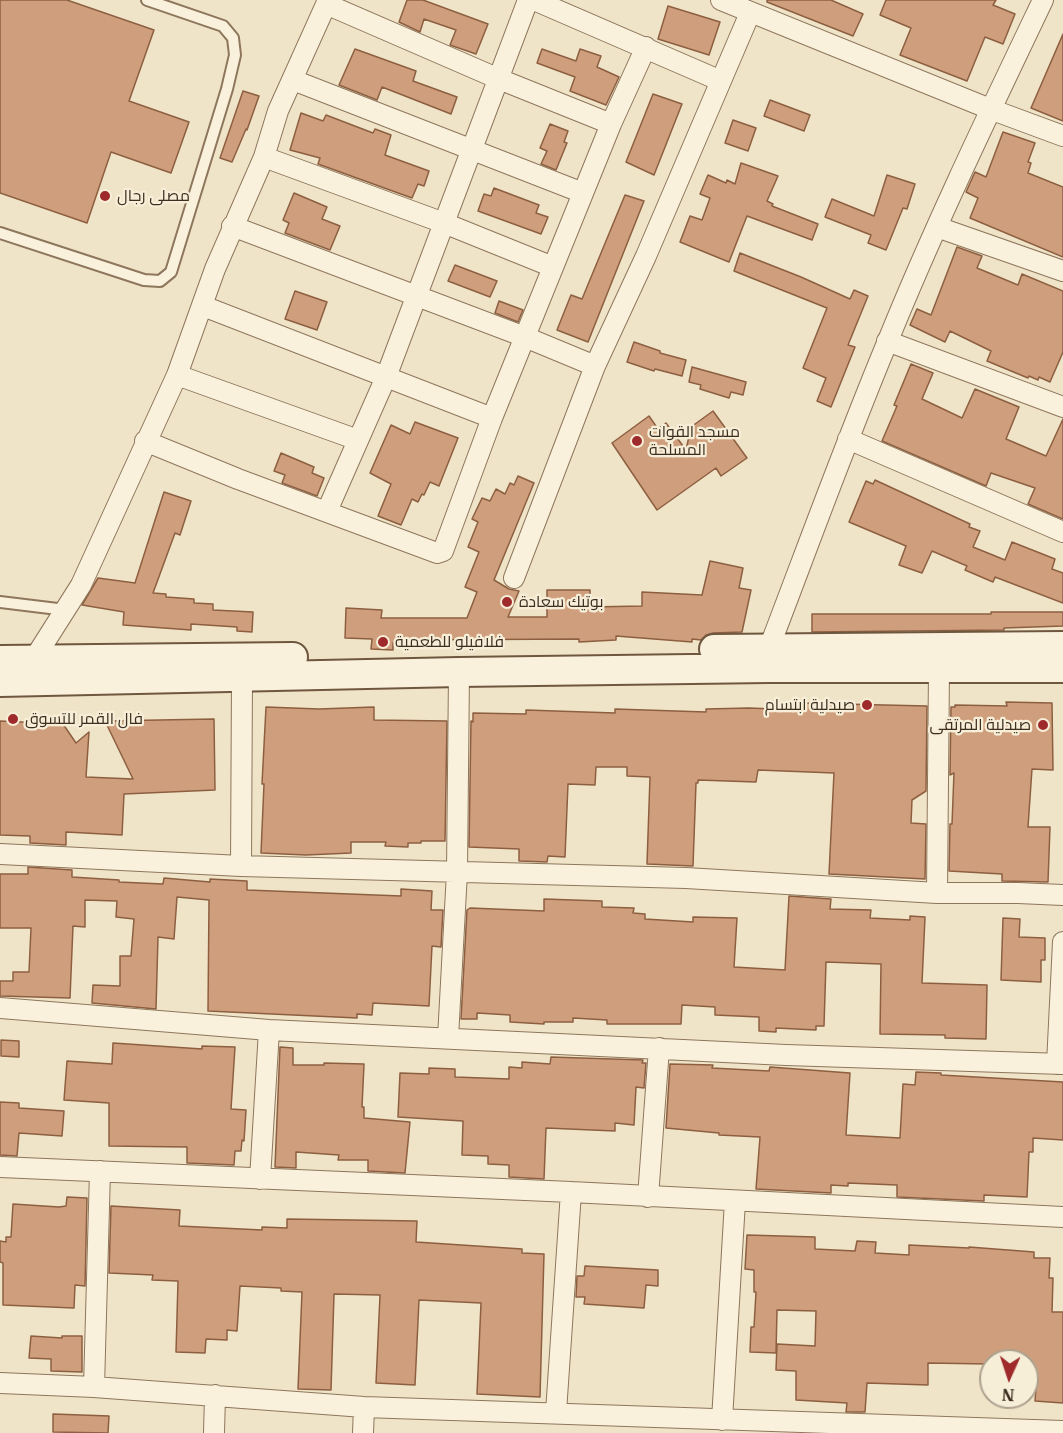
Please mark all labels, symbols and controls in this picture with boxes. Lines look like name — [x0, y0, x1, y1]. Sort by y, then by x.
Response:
place label: مصلى رجال — [117, 186, 190, 206]
marker: مصلى رجال — [98, 189, 112, 203]
place label: مسجد القوات المسلحة — [649, 422, 740, 460]
marker: مسجد القوات المسلحة — [630, 434, 644, 448]
place label: بوتيك سعادة — [519, 592, 603, 612]
marker: بوتيك سعادة — [500, 595, 514, 609]
place label: فلافيلو للطعمية — [395, 632, 504, 652]
marker: فلافيلو للطعمية — [376, 635, 390, 649]
place label: صيدلية ابتسام — [765, 695, 855, 715]
marker: صيدلية ابتسام — [860, 698, 874, 712]
place label: فال القمر للتسوق — [25, 709, 143, 729]
marker: فال القمر للتسوق — [6, 712, 20, 726]
place label: صيدلية المرتقى — [930, 715, 1031, 735]
marker: صيدلية المرتقى — [1036, 718, 1050, 732]
north arrow — [979, 1349, 1039, 1409]
text: N — [1001, 1385, 1015, 1405]

